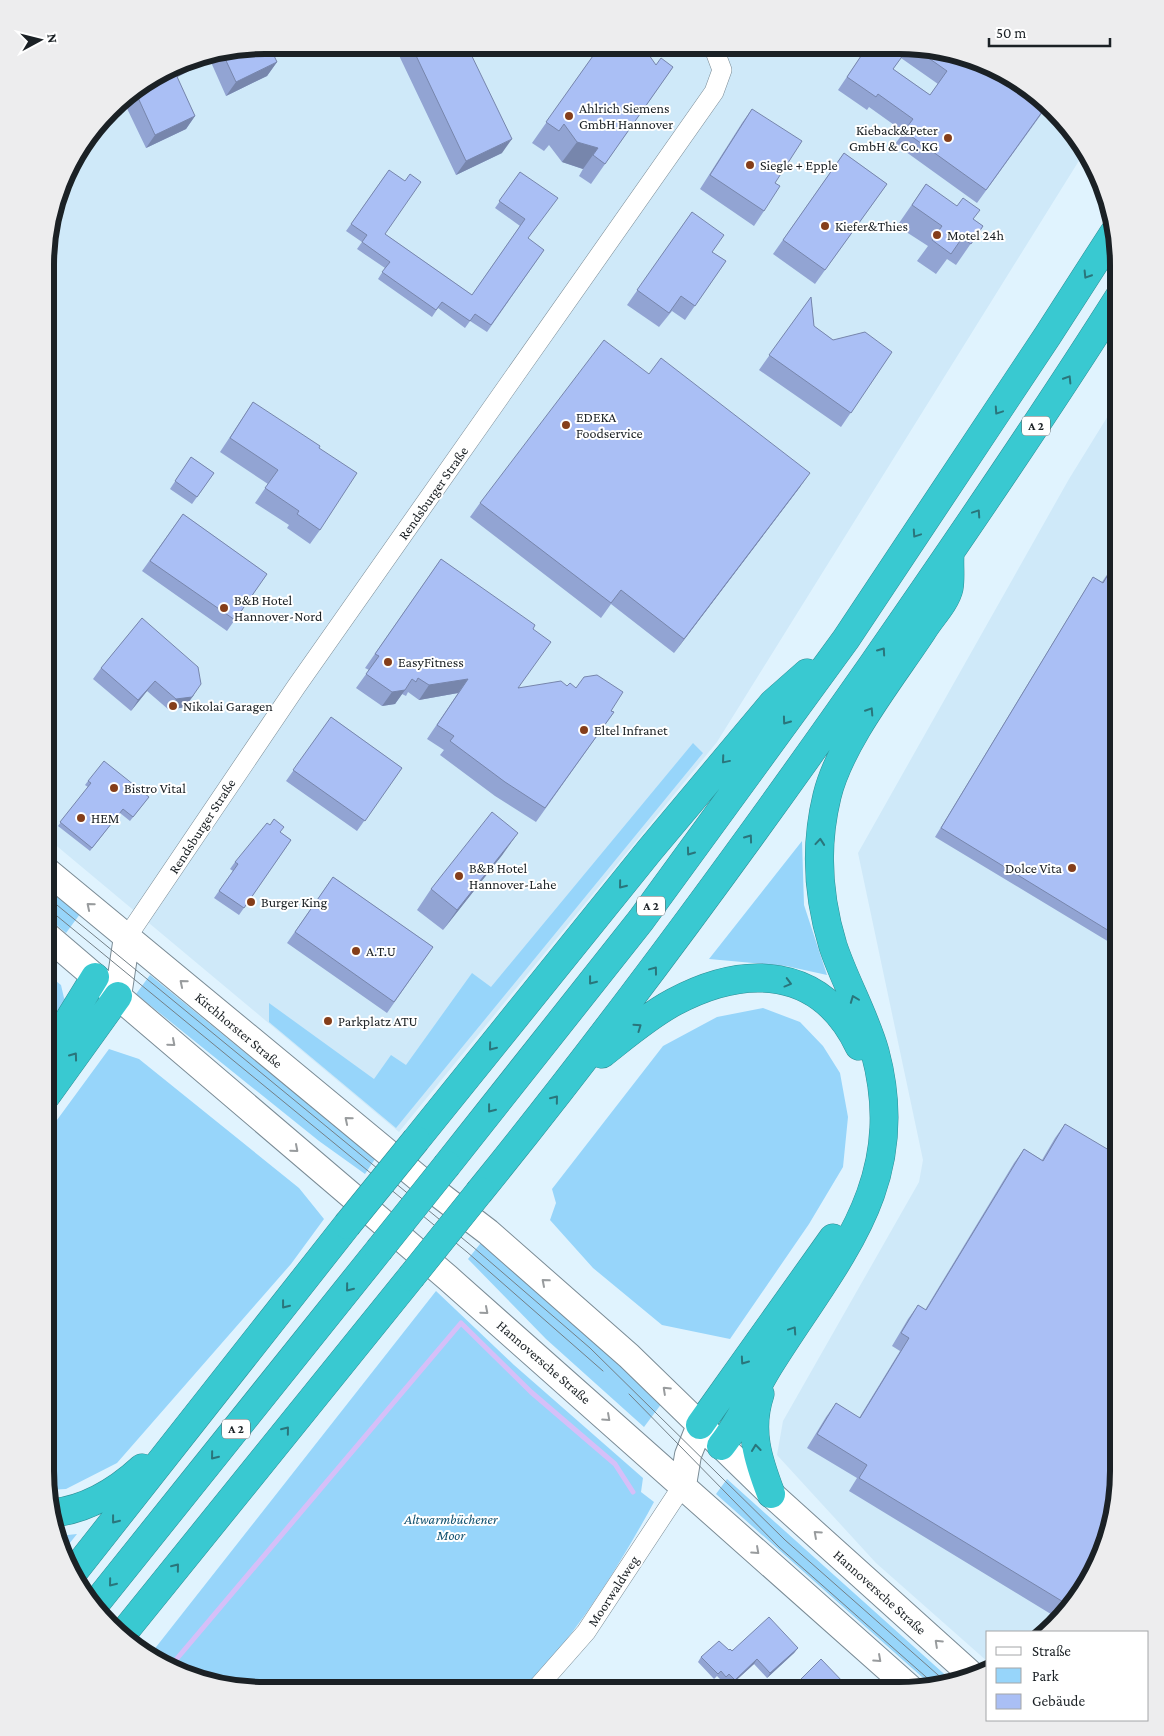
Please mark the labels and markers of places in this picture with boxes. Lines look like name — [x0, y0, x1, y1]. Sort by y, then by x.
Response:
place label: Ahlrich Siemens GmbH Hannover — [579, 100, 673, 132]
marker: Ahlrich Siemens GmbH Hannover — [563, 110, 575, 122]
place label: Kieback&Peter GmbH & Co. KG — [849, 122, 938, 154]
marker: Kieback&Peter GmbH & Co. KG — [942, 132, 954, 144]
place label: Siegle + Epple — [760, 157, 838, 173]
marker: Siegle + Epple — [744, 159, 756, 171]
place label: Kiefer&Thies — [835, 218, 908, 234]
marker: Kiefer&Thies — [819, 220, 831, 232]
place label: Motel 24h — [947, 227, 1004, 243]
marker: Motel 24h — [931, 229, 943, 241]
place label: EDEKA Foodservice — [576, 409, 643, 441]
marker: EDEKA Foodservice — [560, 419, 572, 431]
place label: B&B Hotel Hannover-Nord — [234, 592, 323, 624]
marker: B&B Hotel Hannover-Nord — [218, 602, 230, 614]
place label: EasyFitness — [398, 654, 464, 670]
marker: EasyFitness — [382, 656, 394, 668]
place label: Nikolai Garagen — [183, 698, 273, 714]
marker: Nikolai Garagen — [167, 700, 179, 712]
place label: Eltel Infranet — [594, 722, 668, 738]
marker: Eltel Infranet — [578, 724, 590, 736]
place label: Bistro Vital — [124, 780, 186, 796]
marker: Bistro Vital — [108, 782, 120, 794]
place label: HEM — [91, 810, 119, 826]
marker: HEM — [75, 812, 87, 824]
place label: B&B Hotel Hannover-Lahe — [469, 860, 556, 892]
place label: Dolce Vita — [1005, 860, 1063, 876]
marker: Dolce Vita — [1066, 862, 1078, 874]
marker: B&B Hotel Hannover-Lahe — [453, 870, 465, 882]
place label: Burger King — [261, 894, 327, 910]
marker: Burger King — [245, 896, 257, 908]
place label: A.T.U — [366, 943, 396, 959]
marker: A.T.U — [350, 945, 362, 957]
place label: Parkplatz ATU — [338, 1013, 418, 1029]
marker: Parkplatz ATU — [322, 1015, 334, 1027]

